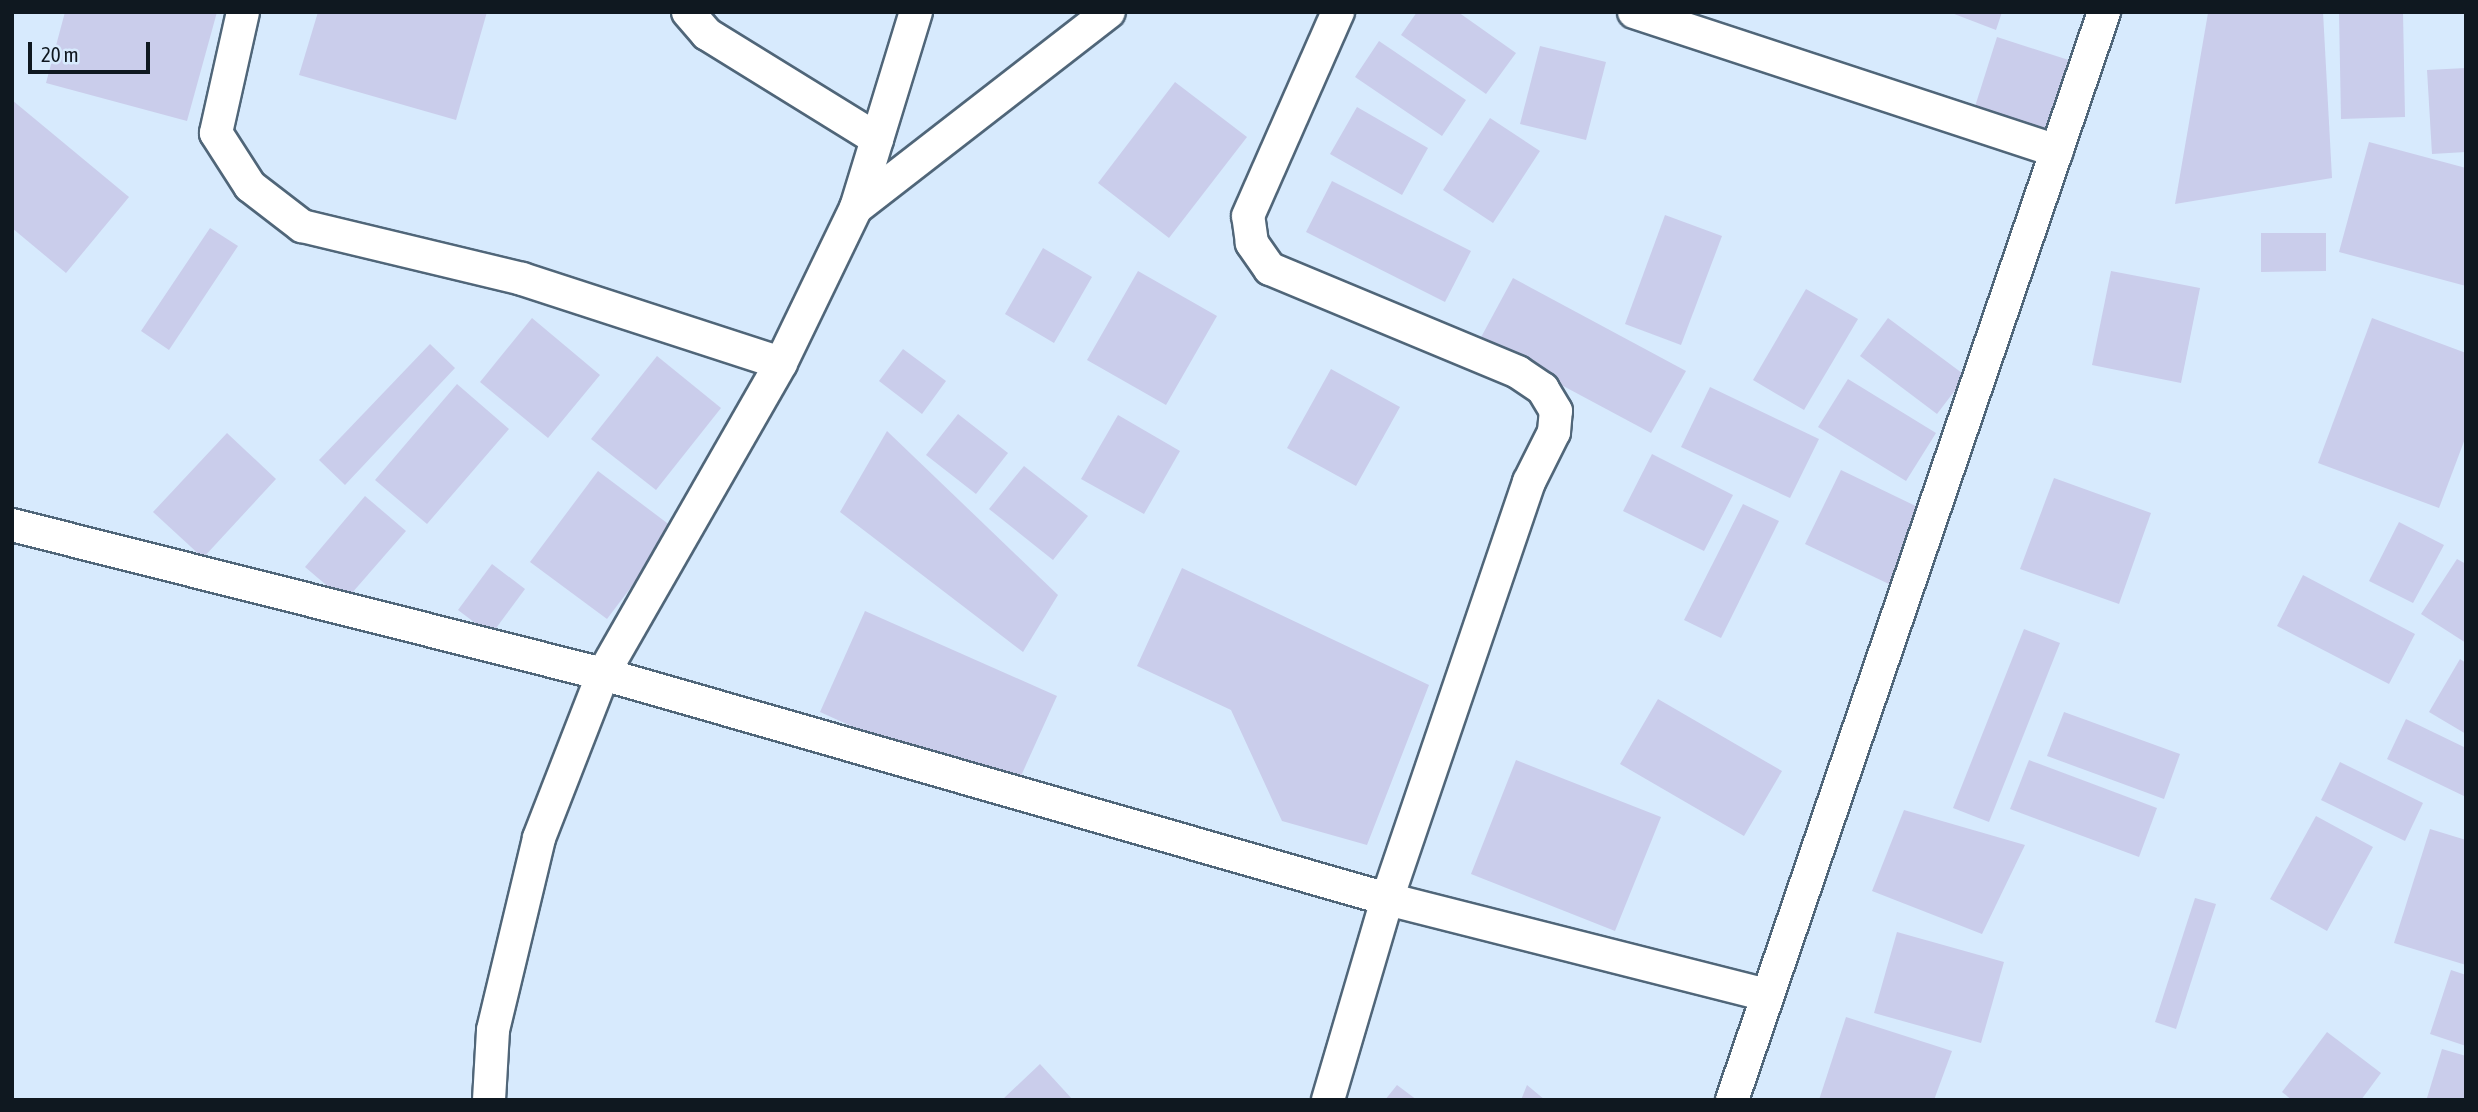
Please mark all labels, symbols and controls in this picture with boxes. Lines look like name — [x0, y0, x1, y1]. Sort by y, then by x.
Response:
scale bar — [32, 28, 154, 72]
text: 20 m — [41, 42, 79, 66]

